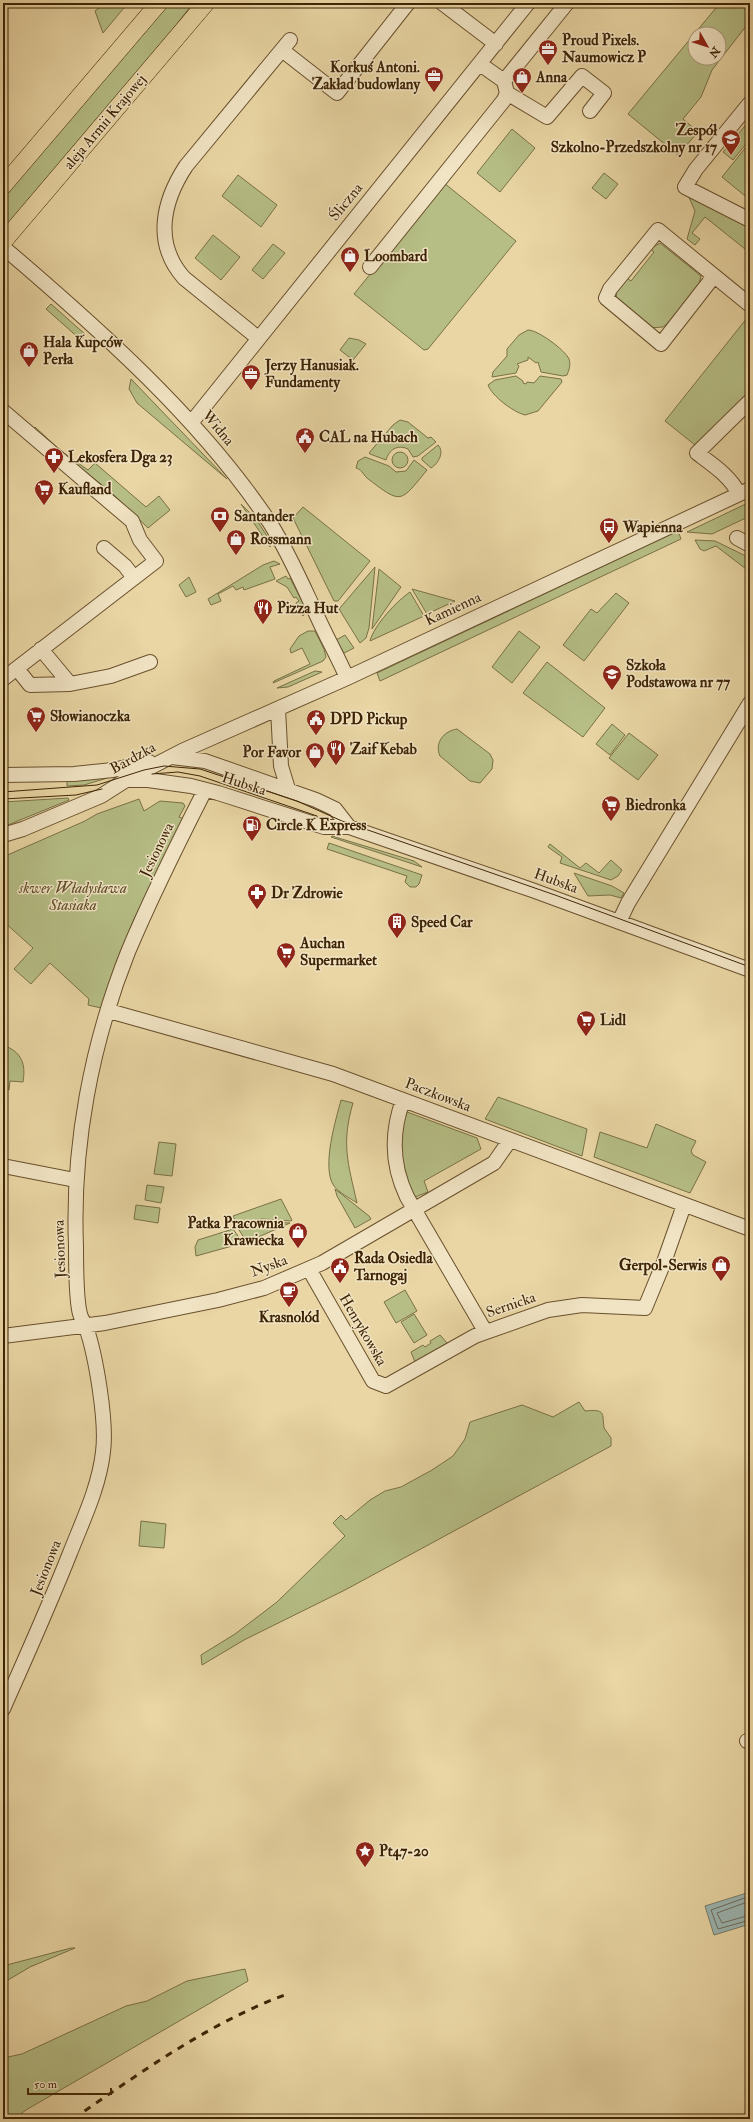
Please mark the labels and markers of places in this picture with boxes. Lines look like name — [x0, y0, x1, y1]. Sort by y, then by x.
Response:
place label: Proud Pixels. Naumowicz P — [561, 31, 646, 67]
office icon: Proud Pixels. Naumowicz P — [537, 38, 559, 66]
place label: Korkuś Antoni. Zakład budowlany — [312, 58, 421, 95]
office icon: Korkuś Antoni. Zakład budowlany — [423, 65, 445, 93]
shop icon: Anna — [511, 66, 533, 94]
place label: Anna — [535, 68, 568, 87]
place label: Zespół Szkolno-Przedszkolny nr 17 — [551, 121, 718, 158]
school or university icon: Zespół Szkolno-Przedszkolny nr 17 — [720, 128, 742, 156]
shop icon: Loombard — [339, 245, 361, 273]
place label: Loombard — [364, 247, 428, 266]
place label: Hala Kupców Perła — [43, 333, 123, 369]
shop icon: Hala Kupców Perła — [18, 340, 40, 368]
place label: Jerzy Hanusiak. Fundamenty — [264, 356, 359, 393]
office icon: Jerzy Hanusiak. Fundamenty — [240, 363, 262, 391]
public building icon: CAL na Hubach — [294, 426, 316, 454]
place label: CAL na Hubach — [319, 428, 418, 447]
pharmacy icon: Lekosfera Dga 23 — [43, 446, 65, 474]
place label: Lekosfera Dga 23 — [68, 448, 173, 468]
supermarket icon: Kaufland — [33, 478, 55, 506]
place label: Kaufland — [58, 480, 112, 499]
bank icon: Santander — [209, 505, 231, 533]
place label: Santander — [234, 507, 295, 526]
bus stop icon: Wapienna — [598, 516, 620, 544]
place label: Wapienna — [622, 518, 683, 538]
shop icon: Rossmann — [225, 528, 247, 556]
place label: Rossmann — [250, 530, 312, 549]
restaurant icon: Pizza Hut — [252, 597, 274, 625]
place label: Pizza Hut — [277, 599, 338, 618]
place label: Szkoła Podstawowa nr 77 — [626, 656, 730, 692]
school or university icon: Szkoła Podstawowa nr 77 — [601, 663, 623, 691]
supermarket icon: Słowianoczka — [25, 705, 47, 733]
place label: Słowianoczka — [50, 707, 131, 726]
public building icon: DPD Pickup — [305, 708, 327, 736]
place label: DPD Pickup — [330, 710, 408, 730]
restaurant icon: Zaif Kebab — [325, 738, 347, 766]
place label: Zaif Kebab — [350, 740, 418, 759]
shop icon: Por Favor — [304, 741, 326, 769]
place label: Por Favor — [243, 743, 301, 762]
supermarket icon: Biedronka — [600, 794, 622, 822]
place label: Biedronka — [625, 796, 687, 815]
fuel station icon: Circle K Express — [241, 814, 263, 842]
place label: Circle K Express — [266, 816, 366, 836]
pharmacy icon: Dr Zdrowie — [246, 882, 268, 910]
place label: Dr Zdrowie — [271, 884, 343, 903]
building icon: Speed Car — [386, 911, 408, 939]
place label: Speed Car — [411, 913, 473, 933]
place label: Auchan Supermarket — [299, 934, 377, 971]
supermarket icon: Auchan Supermarket — [275, 941, 297, 969]
supermarket icon: Lidl — [575, 1009, 597, 1037]
place label: Lidl — [600, 1011, 626, 1030]
place label: Patka Pracownia Krawiecka — [188, 1214, 285, 1250]
shop icon: Patka Pracownia Krawiecka — [287, 1221, 309, 1249]
place label: Rada Osiedla Tarnogaj — [353, 1249, 433, 1286]
shop icon: Gerpol-Serwis — [710, 1254, 732, 1282]
public building icon: Rada Osiedla Tarnogaj — [329, 1256, 351, 1284]
place label: Gerpol-Serwis — [619, 1256, 707, 1276]
cafe icon: Krasnolód — [278, 1280, 300, 1308]
place label: Krasnolód — [259, 1308, 320, 1327]
place icon: Pt47-20 — [354, 1840, 376, 1868]
place label: Pt47-20 — [379, 1842, 429, 1861]

